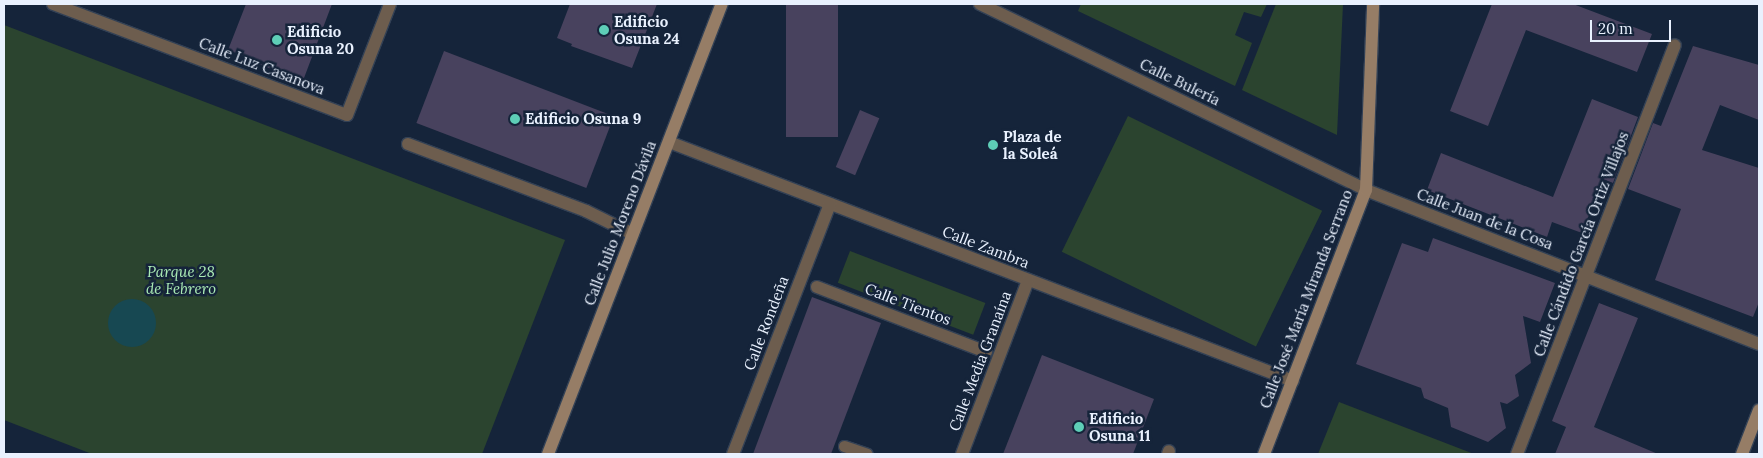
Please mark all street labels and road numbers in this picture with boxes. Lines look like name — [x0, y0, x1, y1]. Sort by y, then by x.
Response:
street label: Calle Luz Casanova — [196, 34, 328, 98]
street label: Calle Bulería — [1137, 55, 1223, 109]
street label: Calle Cándido García Ortiz Villajos — [1530, 129, 1632, 359]
street label: Calle Julio Moreno Dávila — [580, 138, 660, 308]
street label: Calle Juan de la Cosa — [1414, 185, 1556, 253]
street label: Calle José María Miranda Serrano — [1256, 187, 1356, 411]
street label: Calle Zambra — [940, 222, 1032, 272]
street label: Calle Rondeña — [740, 273, 792, 373]
street label: Calle Tientos — [862, 279, 954, 329]
street label: Calle Media Granaína — [945, 288, 1015, 434]

